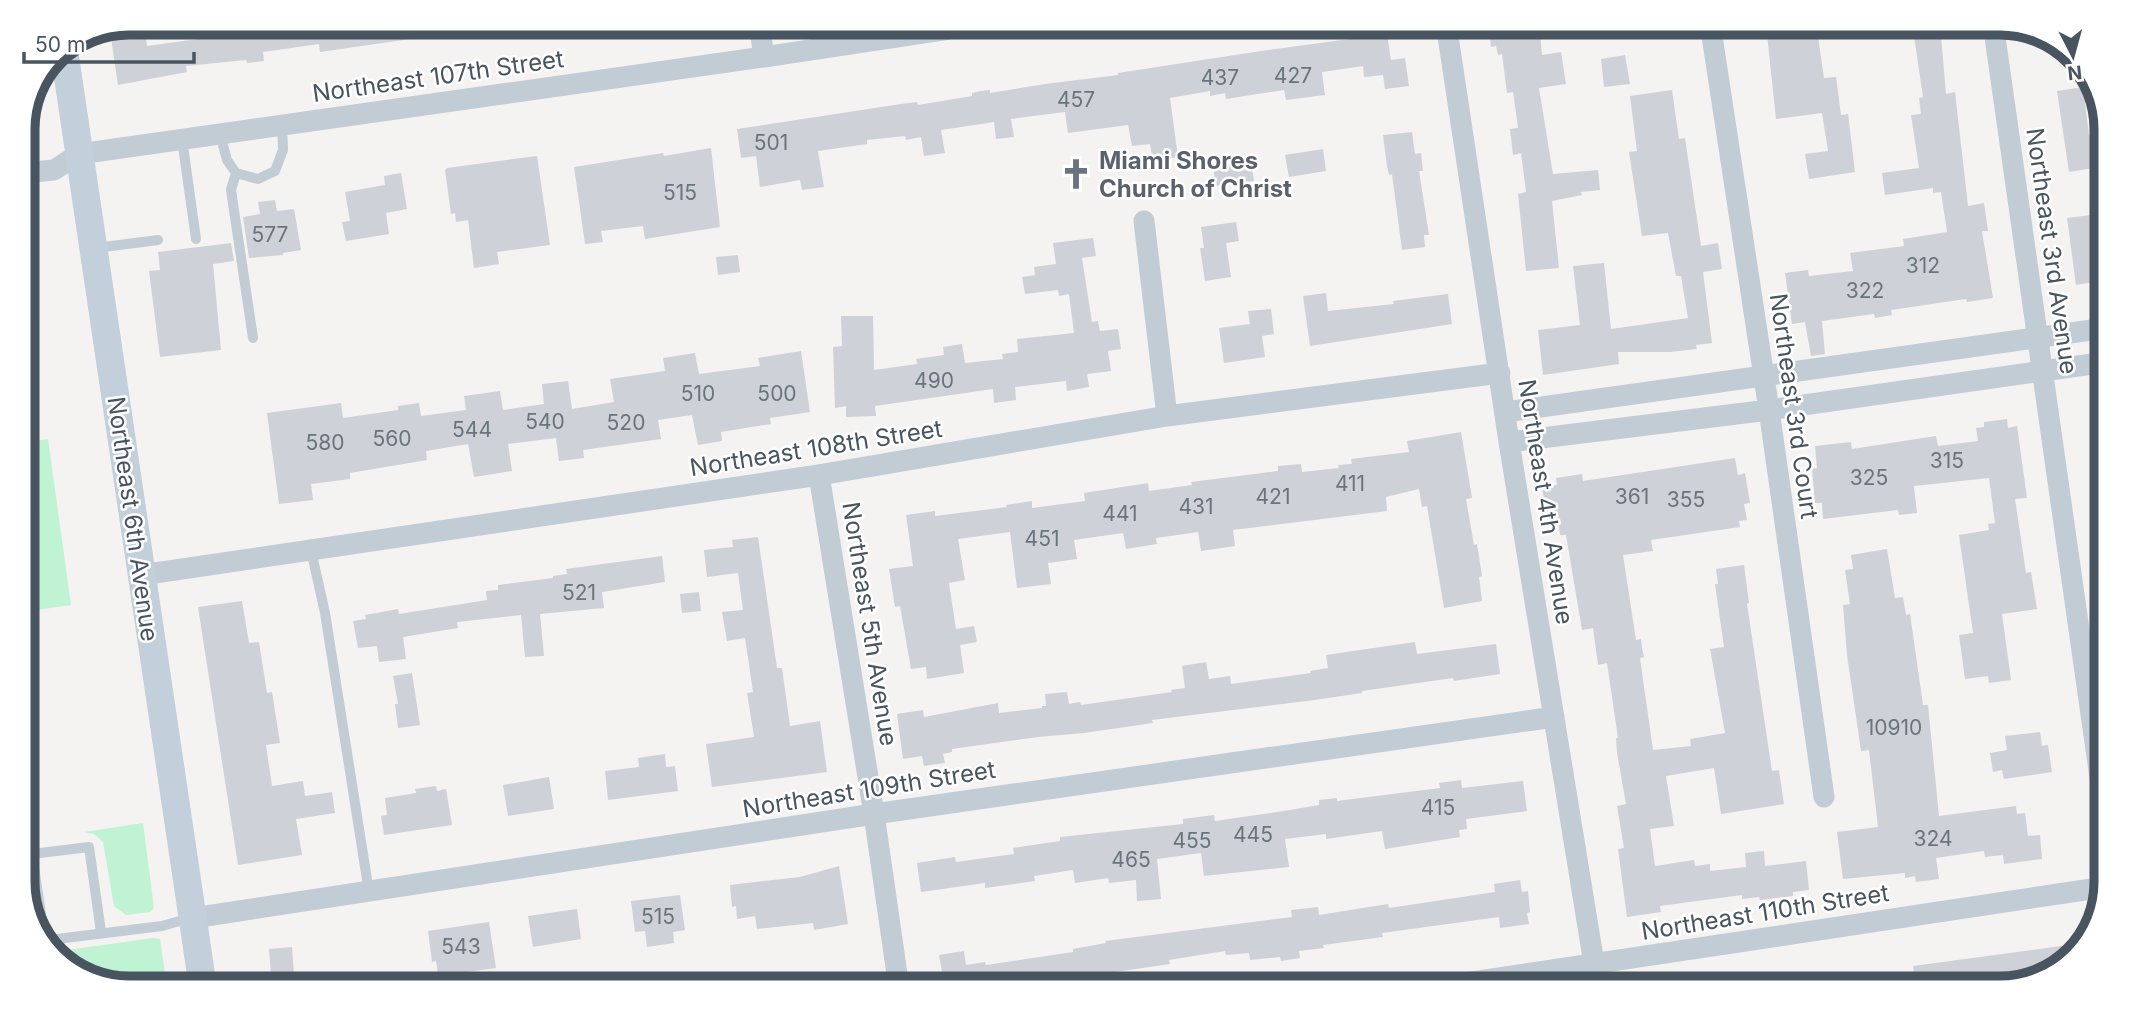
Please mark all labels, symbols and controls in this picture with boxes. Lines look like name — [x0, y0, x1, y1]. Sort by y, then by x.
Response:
scale bar — [24, 21, 194, 65]
north arrow — [2038, 21, 2108, 91]
text: 50 m — [35, 32, 85, 57]
street label: Northeast 107th Street — [310, 44, 566, 108]
text: N — [2066, 60, 2083, 85]
house number: 427 — [1274, 63, 1312, 88]
house number: 437 — [1201, 65, 1239, 90]
house number: 457 — [1057, 87, 1095, 112]
street label: Northeast 3rd Avenue — [2020, 126, 2084, 376]
house number: 501 — [754, 130, 788, 155]
place label: Miami Shores Church of Christ — [1099, 146, 1292, 203]
church icon: Miami Shores Church of Christ — [1059, 157, 1093, 191]
house number: 515 — [663, 180, 697, 205]
house number: 577 — [252, 222, 288, 247]
house number: 312 — [1906, 253, 1940, 278]
house number: 322 — [1846, 278, 1884, 303]
street label: Northeast 3rd Court — [1764, 291, 1824, 521]
house number: 490 — [914, 368, 954, 393]
street label: Northeast 4th Avenue — [1512, 378, 1580, 626]
house number: 510 — [681, 381, 715, 406]
house number: 500 — [757, 381, 797, 406]
street label: Northeast 6th Avenue — [101, 395, 165, 643]
house number: 540 — [525, 409, 565, 434]
house number: 520 — [607, 410, 645, 435]
street label: Northeast 108th Street — [688, 414, 944, 482]
house number: 544 — [452, 417, 492, 442]
house number: 560 — [372, 426, 412, 451]
house number: 580 — [305, 430, 345, 455]
house number: 315 — [1930, 448, 1964, 473]
house number: 325 — [1850, 465, 1888, 490]
house number: 411 — [1335, 471, 1365, 496]
house number: 421 — [1256, 484, 1290, 509]
house number: 361 — [1615, 484, 1649, 509]
house number: 355 — [1667, 487, 1705, 512]
house number: 431 — [1178, 494, 1214, 519]
street label: Northeast 5th Avenue — [836, 500, 904, 748]
house number: 441 — [1102, 501, 1138, 526]
house number: 451 — [1025, 526, 1059, 551]
house number: 521 — [562, 580, 596, 605]
house number: 10910 — [1866, 715, 1922, 740]
street label: Northeast 109th Street — [741, 755, 998, 823]
house number: 415 — [1421, 795, 1455, 820]
house number: 445 — [1233, 822, 1273, 847]
house number: 324 — [1913, 826, 1953, 851]
house number: 455 — [1172, 828, 1212, 853]
house number: 465 — [1111, 847, 1151, 872]
street label: Northeast 110th Street — [1639, 878, 1891, 946]
house number: 515 — [641, 904, 675, 929]
house number: 543 — [441, 934, 481, 959]

